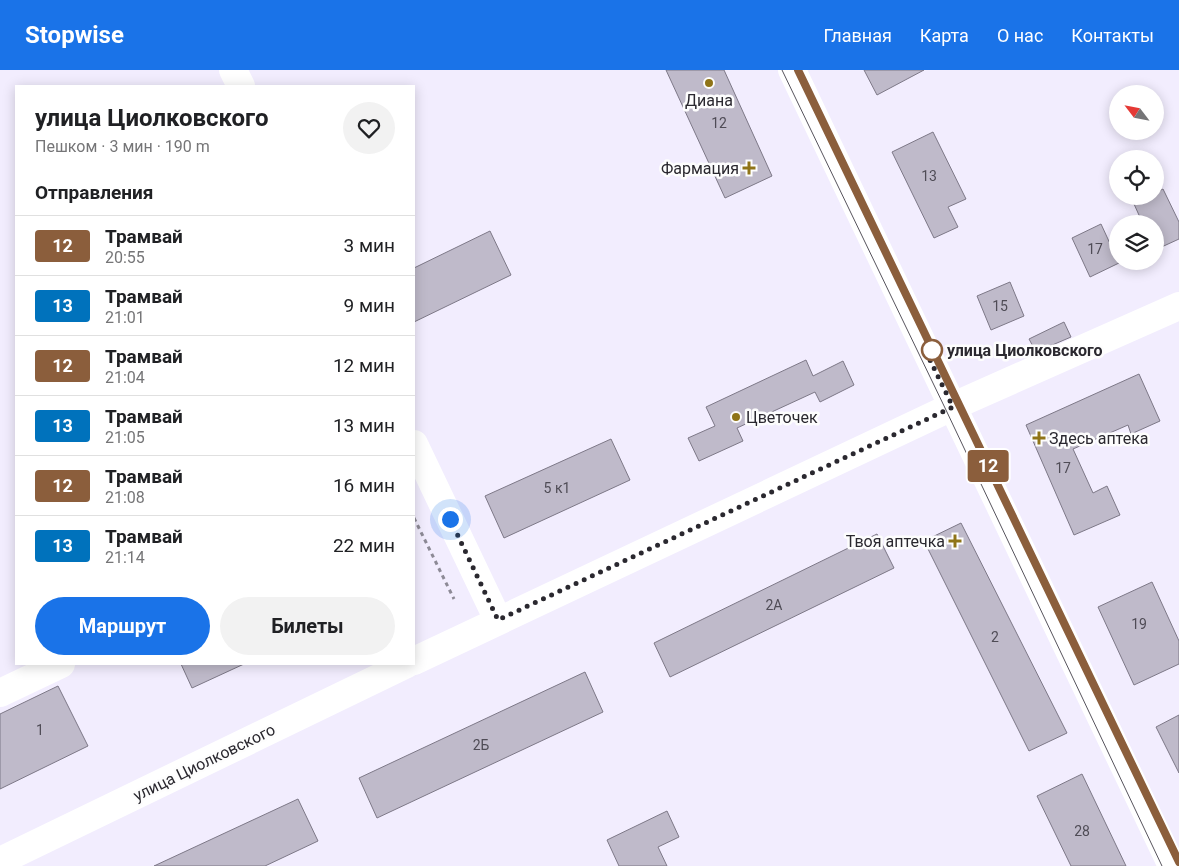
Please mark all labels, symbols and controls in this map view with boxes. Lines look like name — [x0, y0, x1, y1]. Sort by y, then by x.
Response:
text: Stopwise — [25, 21, 124, 49]
text: Главная — [823, 25, 892, 46]
text: Карта — [920, 25, 969, 46]
text: О нас — [997, 25, 1043, 46]
text: Контакты — [1071, 25, 1154, 46]
marker: Диана — [703, 77, 715, 89]
north arrow — [1109, 85, 1164, 140]
map controls — [1109, 85, 1164, 270]
place label: Диана — [685, 91, 733, 110]
button: heart — [343, 102, 395, 154]
text: улица Циолковского — [35, 104, 268, 132]
house number: 12 — [711, 115, 727, 131]
text: Пешком · 3 мин · 190 m — [35, 137, 210, 156]
button: locate — [1109, 150, 1164, 205]
place label: Фармация — [661, 159, 739, 178]
marker: Фармация — [743, 162, 755, 174]
house number: 13 — [921, 168, 937, 184]
text: Отправления — [35, 181, 153, 204]
button: layers — [1109, 215, 1164, 270]
text: Трамвай — [105, 225, 183, 248]
text: 3 мин — [344, 234, 395, 257]
text: 12 — [52, 235, 73, 256]
house number: 17 — [1087, 241, 1103, 257]
text: 20:55 — [105, 248, 145, 267]
text: Трамвай — [105, 285, 183, 308]
text: 9 мин — [344, 294, 395, 317]
text: 13 — [52, 295, 73, 316]
house number: 15 — [992, 298, 1008, 314]
text: 21:01 — [105, 308, 145, 327]
marker: улица Циолковского — [921, 339, 943, 361]
place label: улица Циолковского — [947, 341, 1103, 360]
text: Трамвай — [105, 345, 183, 368]
text: 12 мин — [333, 354, 395, 377]
text: 12 — [52, 355, 73, 376]
text: 21:04 — [105, 368, 145, 387]
text: Трамвай — [105, 405, 183, 428]
place label: Цветочек — [746, 408, 818, 427]
marker: Цветочек — [730, 411, 742, 423]
text: 13 мин — [333, 414, 395, 437]
text: 13 — [52, 415, 73, 436]
text: 21:05 — [105, 428, 145, 447]
place label: Здесь аптека — [1049, 429, 1149, 448]
marker: Здесь аптека — [1033, 432, 1045, 444]
line badge: 12 — [966, 450, 1010, 482]
text: 12 — [978, 455, 998, 476]
house number: 17 — [1055, 460, 1071, 476]
text: Трамвай — [105, 465, 183, 488]
text: 16 мин — [333, 474, 395, 497]
text: 12 — [52, 475, 73, 496]
house number: 5 к1 — [544, 480, 570, 496]
text: 21:08 — [105, 488, 145, 507]
your location — [438, 507, 463, 532]
text: Трамвай — [105, 525, 183, 548]
place label: Твоя аптечка — [846, 532, 945, 551]
text: 22 мин — [333, 534, 395, 557]
text: 13 — [52, 535, 73, 556]
marker: Твоя аптечка — [949, 535, 961, 547]
text: 21:14 — [105, 548, 145, 567]
button: Маршрут — [35, 597, 210, 655]
button: Билеты — [220, 597, 395, 655]
house number: 2А — [765, 597, 783, 613]
house number: 19 — [1131, 616, 1147, 632]
house number: 2 — [991, 629, 999, 645]
street label: улица Циолковского — [130, 720, 278, 805]
house number: 1 — [36, 722, 44, 738]
house number: 2Б — [473, 737, 490, 753]
house number: 28 — [1074, 823, 1090, 839]

